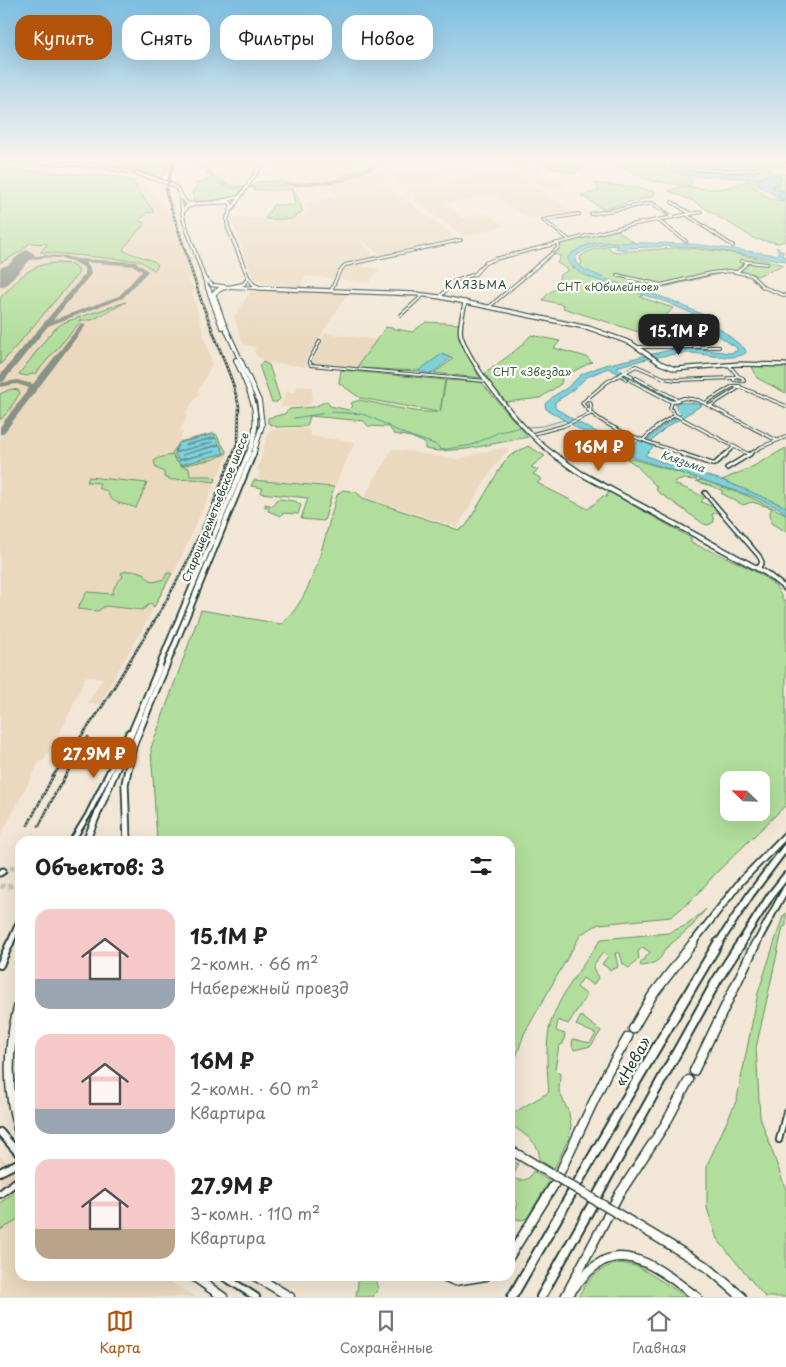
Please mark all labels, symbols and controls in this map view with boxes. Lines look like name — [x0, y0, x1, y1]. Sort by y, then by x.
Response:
chip: Купить — [15, 15, 112, 60]
chip: Снять — [122, 15, 210, 60]
chip: Фильтры — [220, 15, 332, 60]
chip: Новое — [342, 15, 433, 60]
district label: КЛЯЗЬМА — [445, 276, 507, 293]
park label: СНТ «Юбилейное» — [557, 278, 659, 295]
pin: 15.1M ₽ — [633, 314, 725, 356]
text: 15.1M ₽ — [650, 318, 709, 342]
park label: СНТ «Звезда» — [493, 363, 571, 380]
street label: Старошереметьевское шоссе — [177, 429, 253, 585]
pin: 16M ₽ — [564, 430, 634, 472]
text: 16M ₽ — [575, 434, 623, 458]
water label: Клязьма — [659, 446, 708, 477]
pin: 27.9M ₽ — [48, 736, 140, 779]
text: 27.9M ₽ — [63, 741, 125, 765]
north arrow — [720, 771, 770, 821]
map controls — [720, 771, 770, 821]
text: Объектов: 3 — [35, 850, 165, 882]
icon: filters — [467, 852, 495, 880]
text: 15.1M ₽ — [190, 919, 267, 951]
icon: home — [75, 929, 135, 989]
text: 2-комн. · 66 m² — [190, 951, 319, 975]
text: Набережный проезд — [190, 975, 349, 999]
street label: «Нева» — [608, 1031, 656, 1091]
text: 16M ₽ — [190, 1044, 254, 1076]
icon: home — [75, 1054, 135, 1114]
text: 2-комн. · 60 m² — [190, 1076, 319, 1100]
text: Квартира — [190, 1100, 265, 1124]
text: 27.9M ₽ — [190, 1169, 273, 1201]
icon: home — [75, 1179, 135, 1239]
text: 3-комн. · 110 m² — [190, 1201, 320, 1225]
text: Квартира — [190, 1225, 265, 1249]
tab: Карта — [100, 1307, 141, 1358]
tab: Сохранённые — [340, 1307, 433, 1358]
tab: Главная — [632, 1307, 686, 1358]

